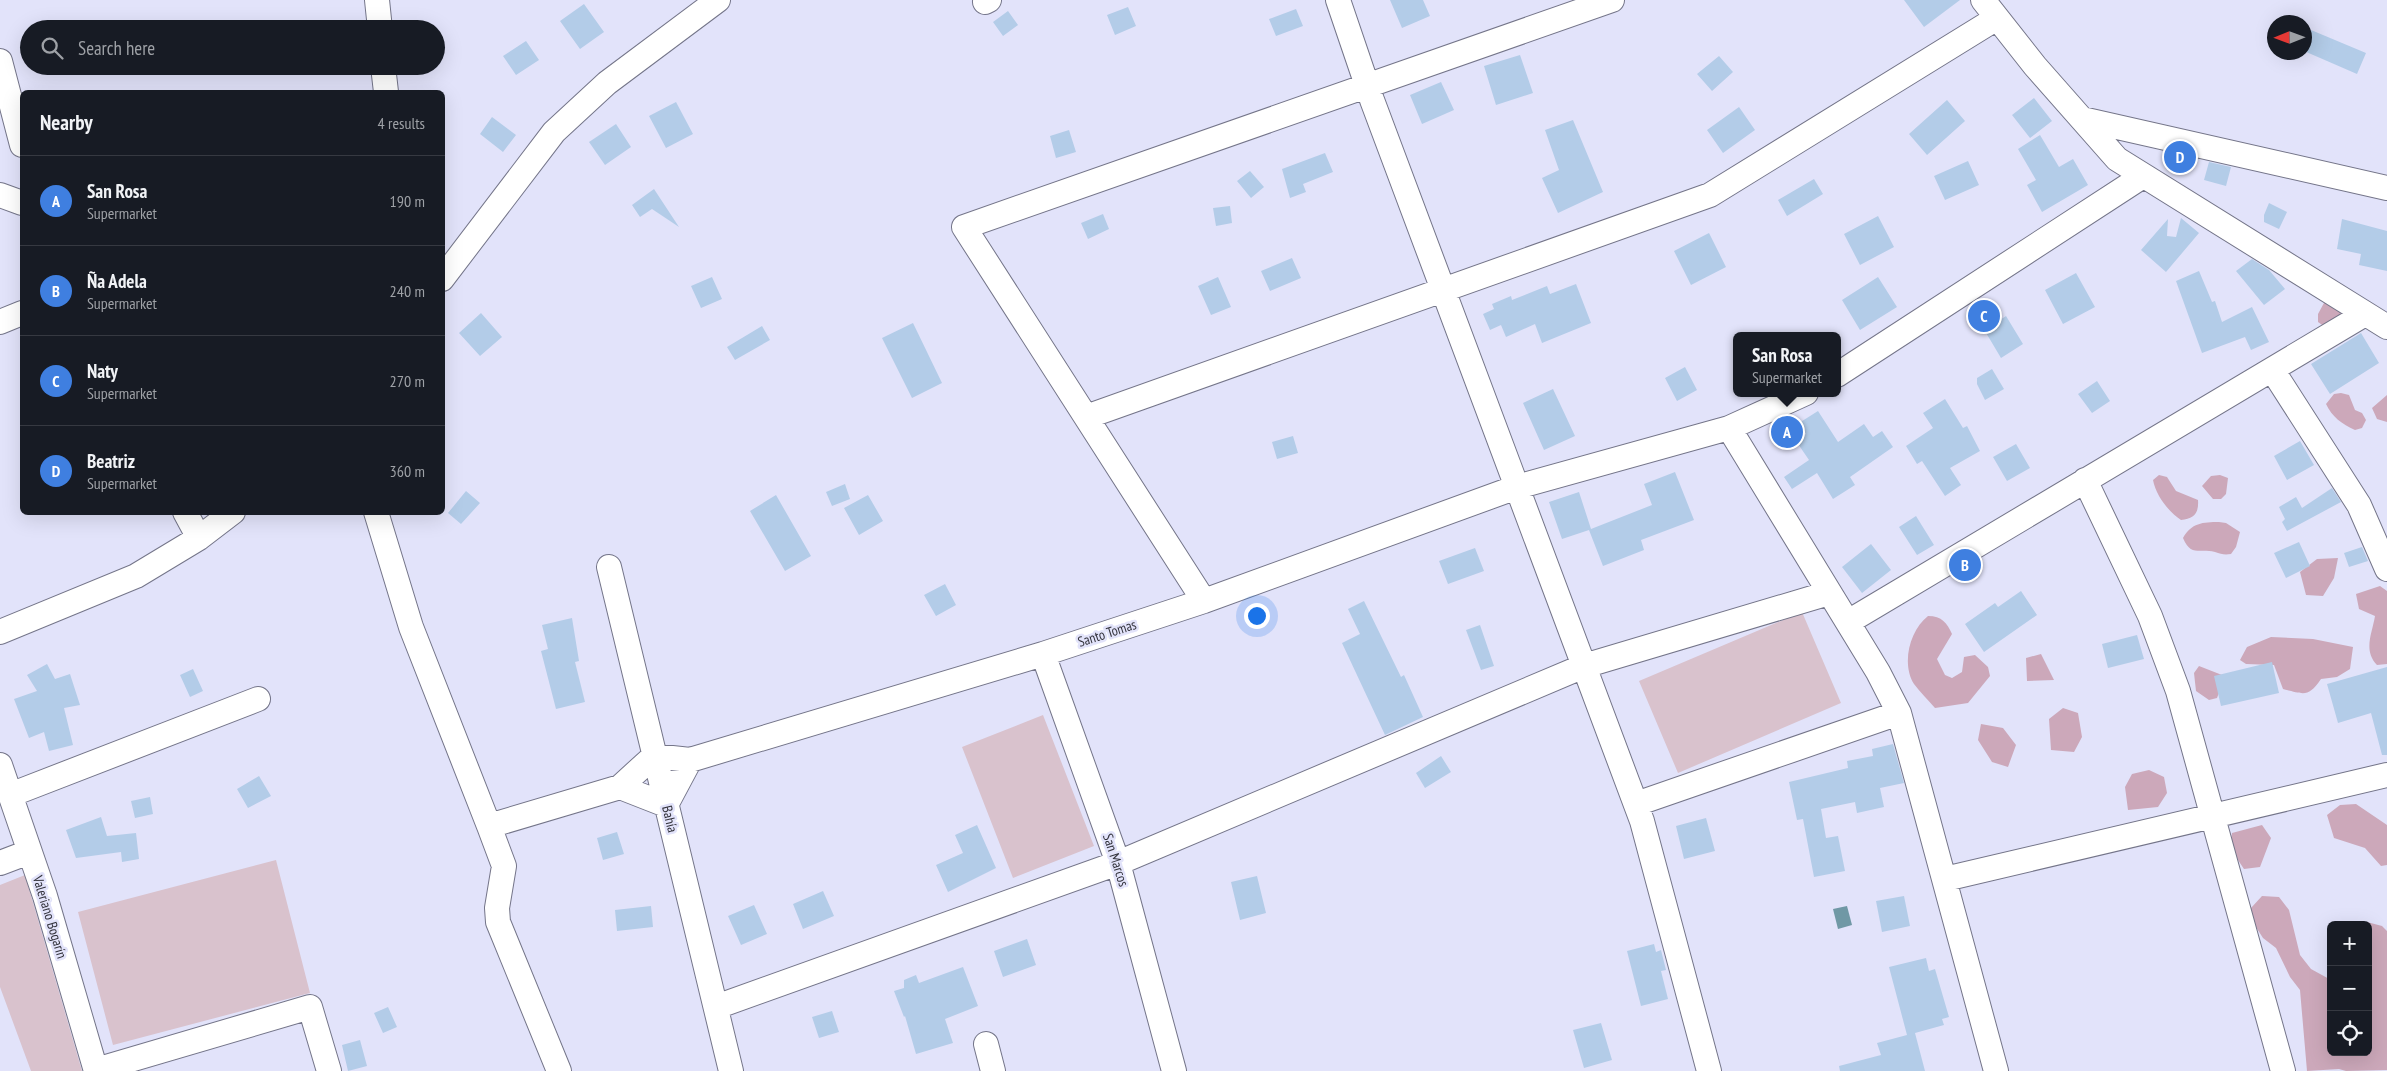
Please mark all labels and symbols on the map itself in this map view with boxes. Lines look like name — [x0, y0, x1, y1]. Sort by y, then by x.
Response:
north arrow — [2267, 15, 2312, 60]
pin: D — [2164, 138, 2196, 176]
pin: C — [1968, 297, 2000, 335]
pin: A — [1771, 413, 1803, 451]
pin: B — [1949, 546, 1981, 584]
your location — [1244, 603, 1270, 629]
street label: Santo Tomas — [1075, 615, 1139, 651]
street label: Bahía — [658, 804, 682, 834]
street label: San Marcos — [1099, 831, 1133, 889]
street label: Valeriano Bogarín — [29, 873, 71, 961]

